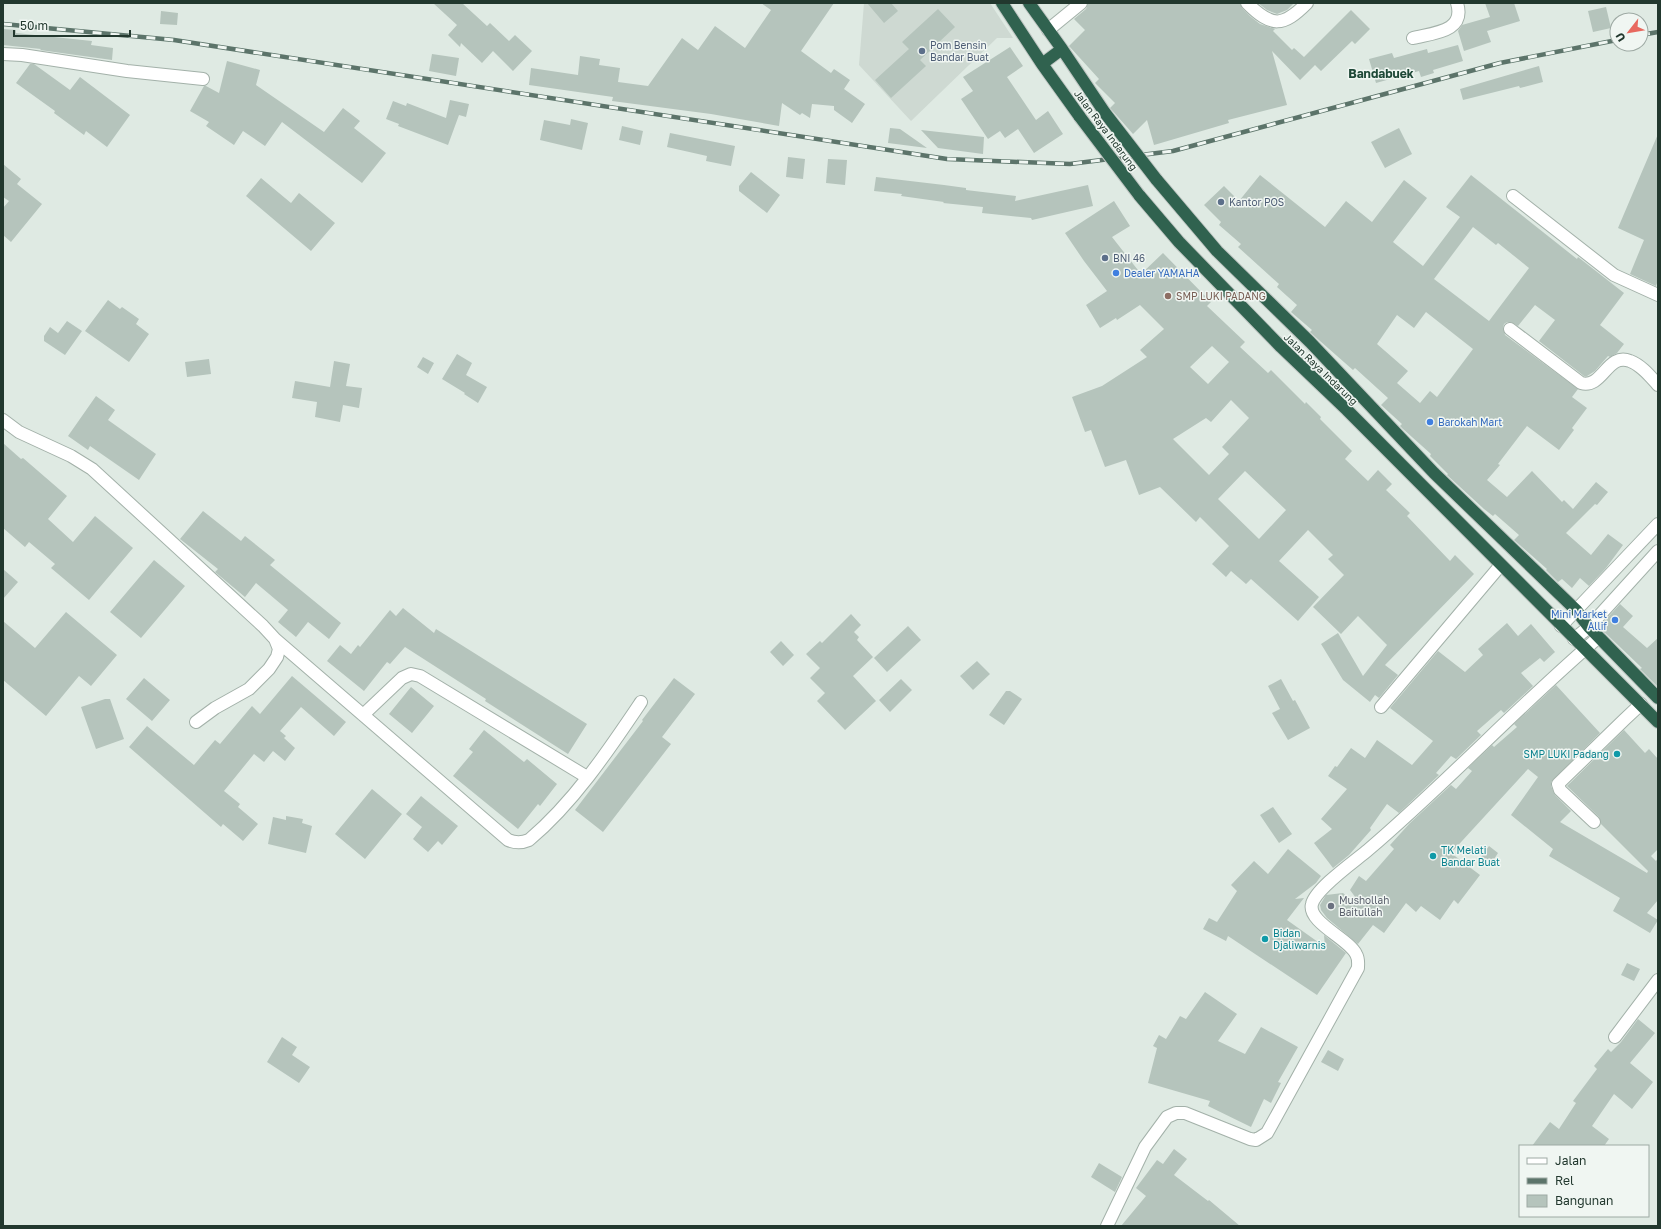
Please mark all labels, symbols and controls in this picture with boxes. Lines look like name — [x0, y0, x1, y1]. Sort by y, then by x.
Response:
scale bar — [14, 12, 130, 38]
north arrow — [1609, 12, 1649, 52]
text: 50 m — [20, 18, 48, 33]
text: U — [1612, 31, 1628, 44]
place label: Pom Bensin Bandar Buat — [930, 39, 989, 63]
marker: Pom Bensin Bandar Buat — [917, 46, 927, 56]
district label: Bandabuek — [1348, 66, 1414, 81]
street label: Jalan Raya Indarung — [1072, 87, 1140, 173]
place label: Kantor POS — [1229, 196, 1284, 208]
marker: Kantor POS — [1216, 197, 1226, 207]
place label: BNI 46 — [1113, 252, 1145, 264]
marker: BNI 46 — [1100, 253, 1110, 263]
place label: Dealer YAMAHA — [1124, 267, 1200, 279]
marker: Dealer YAMAHA — [1111, 268, 1121, 278]
place label: SMP LUKI PADANG — [1176, 290, 1266, 302]
marker: SMP LUKI PADANG — [1163, 291, 1173, 301]
street label: Jalan Raya Indarung — [1282, 331, 1360, 407]
place label: Barokah Mart — [1438, 416, 1502, 428]
marker: Barokah Mart — [1425, 417, 1435, 427]
place label: Mini Market Allif — [1551, 608, 1607, 632]
marker: Mini Market Allif — [1610, 615, 1620, 625]
place label: SMP LUKI Padang — [1524, 748, 1609, 760]
marker: SMP LUKI Padang — [1612, 749, 1622, 759]
place label: TK Melati Bandar Buat — [1441, 844, 1500, 868]
marker: TK Melati Bandar Buat — [1428, 851, 1438, 861]
place label: Mushollah Baitullah — [1339, 894, 1389, 918]
marker: Mushollah Baitullah — [1326, 901, 1336, 911]
place label: Bidan Djaliwarnis — [1273, 927, 1326, 951]
marker: Bidan Djaliwarnis — [1260, 934, 1270, 944]
legend — [1519, 1145, 1649, 1217]
text: Jalan — [1555, 1153, 1586, 1168]
text: Rel — [1555, 1173, 1574, 1188]
text: Bangunan — [1555, 1193, 1613, 1208]

